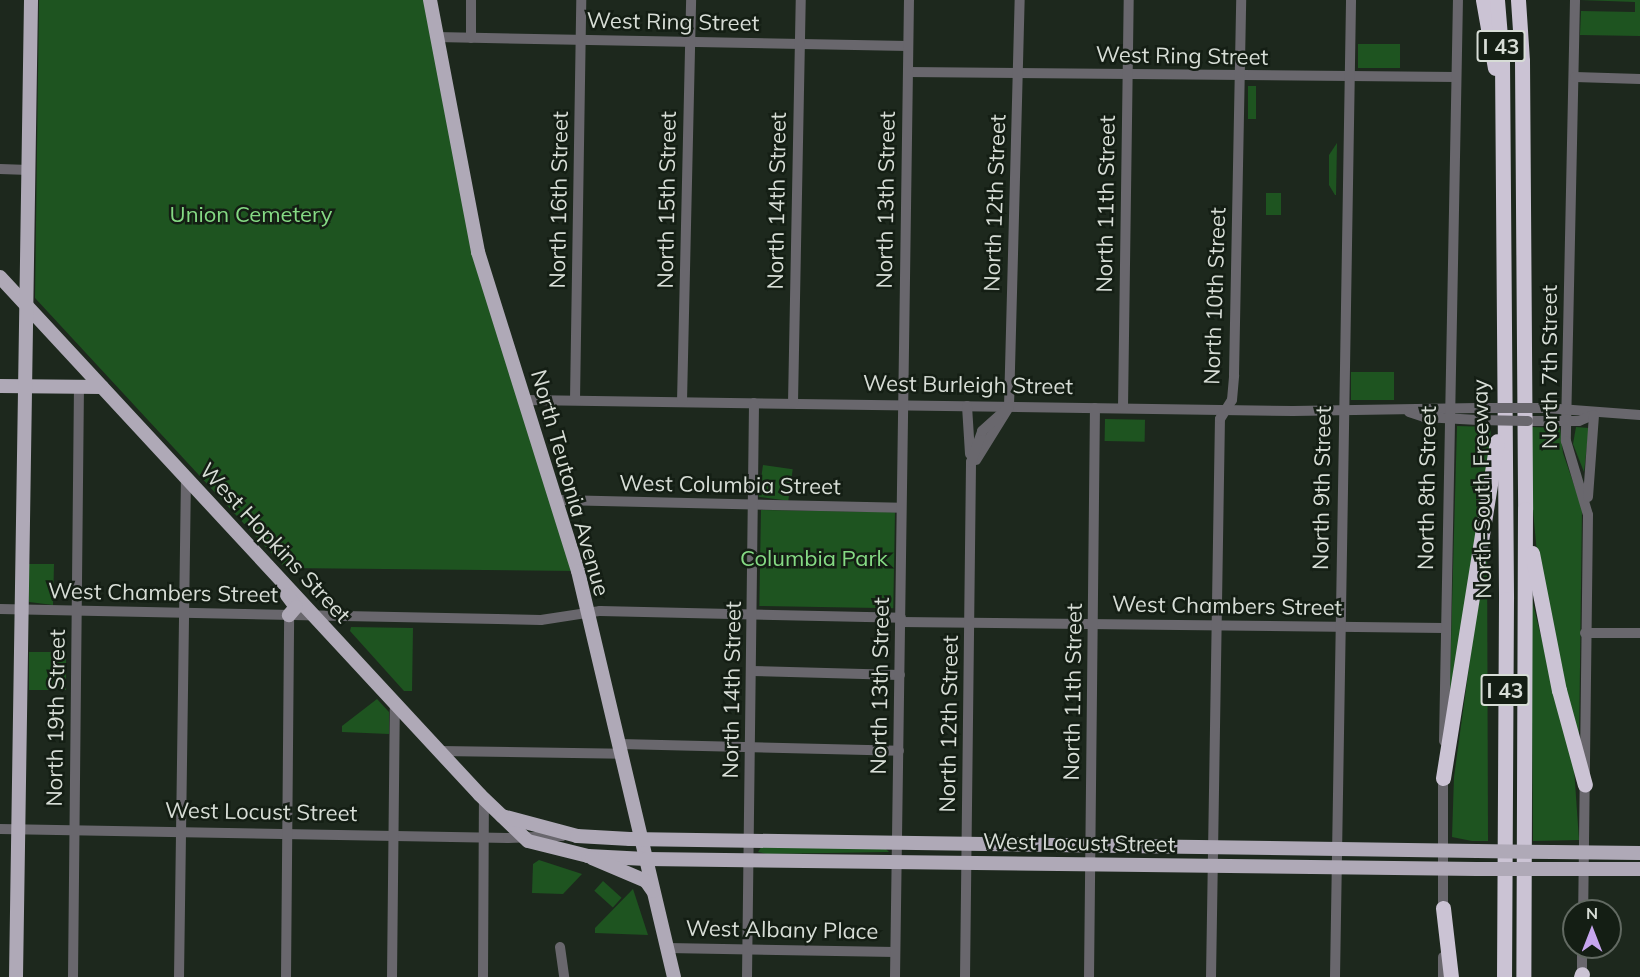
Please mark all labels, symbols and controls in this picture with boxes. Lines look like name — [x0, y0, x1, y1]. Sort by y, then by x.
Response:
street label: West Ring Street — [586, 7, 760, 37]
road number: I 43 — [1476, 28, 1526, 64]
street label: West Ring Street — [1095, 41, 1269, 71]
street label: North 16th Street — [544, 111, 574, 289]
street label: North 15th Street — [652, 111, 682, 289]
street label: North 13th Street — [871, 111, 901, 289]
street label: North 14th Street — [762, 112, 792, 290]
street label: North 12th Street — [979, 114, 1011, 292]
street label: North 11th Street — [1091, 115, 1121, 293]
park label: Union Cemetery — [170, 202, 332, 228]
street label: North 10th Street — [1199, 207, 1231, 385]
street label: North 7th Street — [1537, 285, 1563, 449]
street label: North Teutonia Avenue — [525, 367, 615, 599]
street label: West Burleigh Street — [863, 370, 1073, 400]
street label: North-South Freeway — [1467, 379, 1497, 599]
street label: North 9th Street — [1307, 406, 1337, 570]
street label: North 8th Street — [1412, 406, 1442, 570]
street label: West Hopkins Street — [194, 458, 356, 628]
street label: West Columbia Street — [619, 470, 841, 500]
park label: Columbia Park — [740, 546, 888, 572]
street label: West Chambers Street — [48, 578, 278, 608]
street label: West Chambers Street — [1112, 591, 1342, 621]
street label: North 13th Street — [865, 597, 895, 775]
street label: North 14th Street — [717, 601, 747, 779]
street label: North 11th Street — [1058, 603, 1088, 781]
street label: North 19th Street — [41, 629, 71, 807]
street label: North 12th Street — [934, 635, 964, 813]
road number: I 43 — [1480, 672, 1530, 708]
street label: West Locust Street — [165, 797, 357, 827]
street label: West Locust Street — [983, 828, 1175, 858]
north arrow — [1562, 899, 1622, 959]
text: N — [1586, 903, 1598, 923]
street label: West Albany Place — [685, 915, 879, 945]

